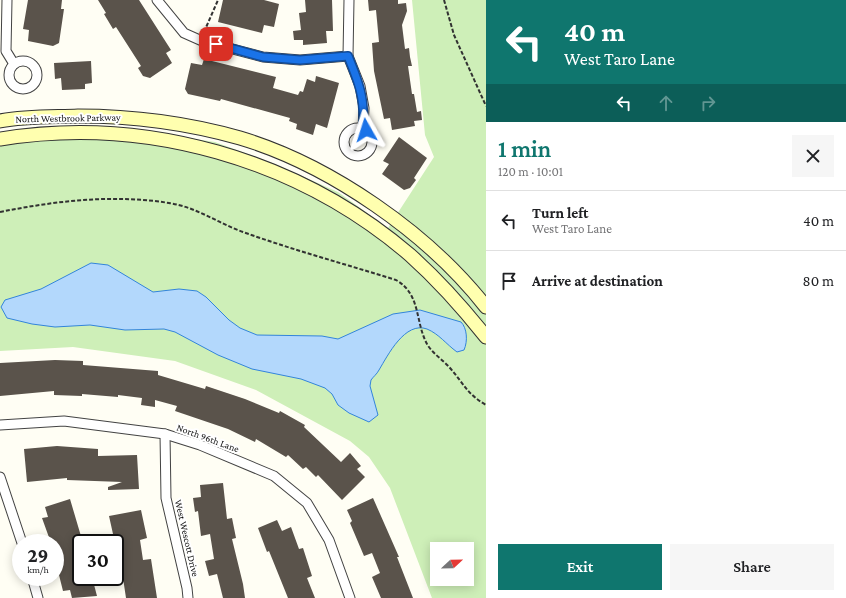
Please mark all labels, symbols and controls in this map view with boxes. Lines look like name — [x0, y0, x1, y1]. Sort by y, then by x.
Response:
icon: left — [498, 16, 550, 68]
text: 40 m — [564, 16, 625, 47]
pin — [199, 27, 233, 61]
icon: arrive — [205, 33, 227, 55]
text: West Taro Lane — [564, 49, 675, 69]
icon: left — [613, 92, 635, 114]
icon: ahead — [655, 92, 677, 114]
icon: right — [697, 92, 719, 114]
position arrow — [345, 109, 387, 151]
street label: North Westbrook Parkway — [15, 112, 121, 124]
text: 1 min — [498, 135, 551, 162]
button: close — [792, 135, 834, 177]
text: 120 m · 10:01 — [498, 164, 563, 179]
text: Turn left — [532, 205, 588, 221]
icon: left — [498, 210, 520, 232]
text: 40 m — [803, 213, 834, 229]
text: West Taro Lane — [532, 221, 612, 236]
icon: arrive — [498, 270, 520, 292]
text: Arrive at destination — [532, 273, 663, 289]
text: 80 m — [803, 273, 834, 289]
street label: North 96th Lane — [175, 422, 241, 455]
street label: West Wescott Drive — [173, 498, 201, 578]
speed limit sign: 30 — [72, 534, 124, 586]
north arrow — [430, 542, 474, 586]
map controls — [430, 542, 474, 586]
text: 29 — [27, 544, 49, 566]
button: Exit — [498, 544, 662, 590]
button: Share — [670, 544, 834, 590]
text: km/h — [27, 564, 49, 575]

